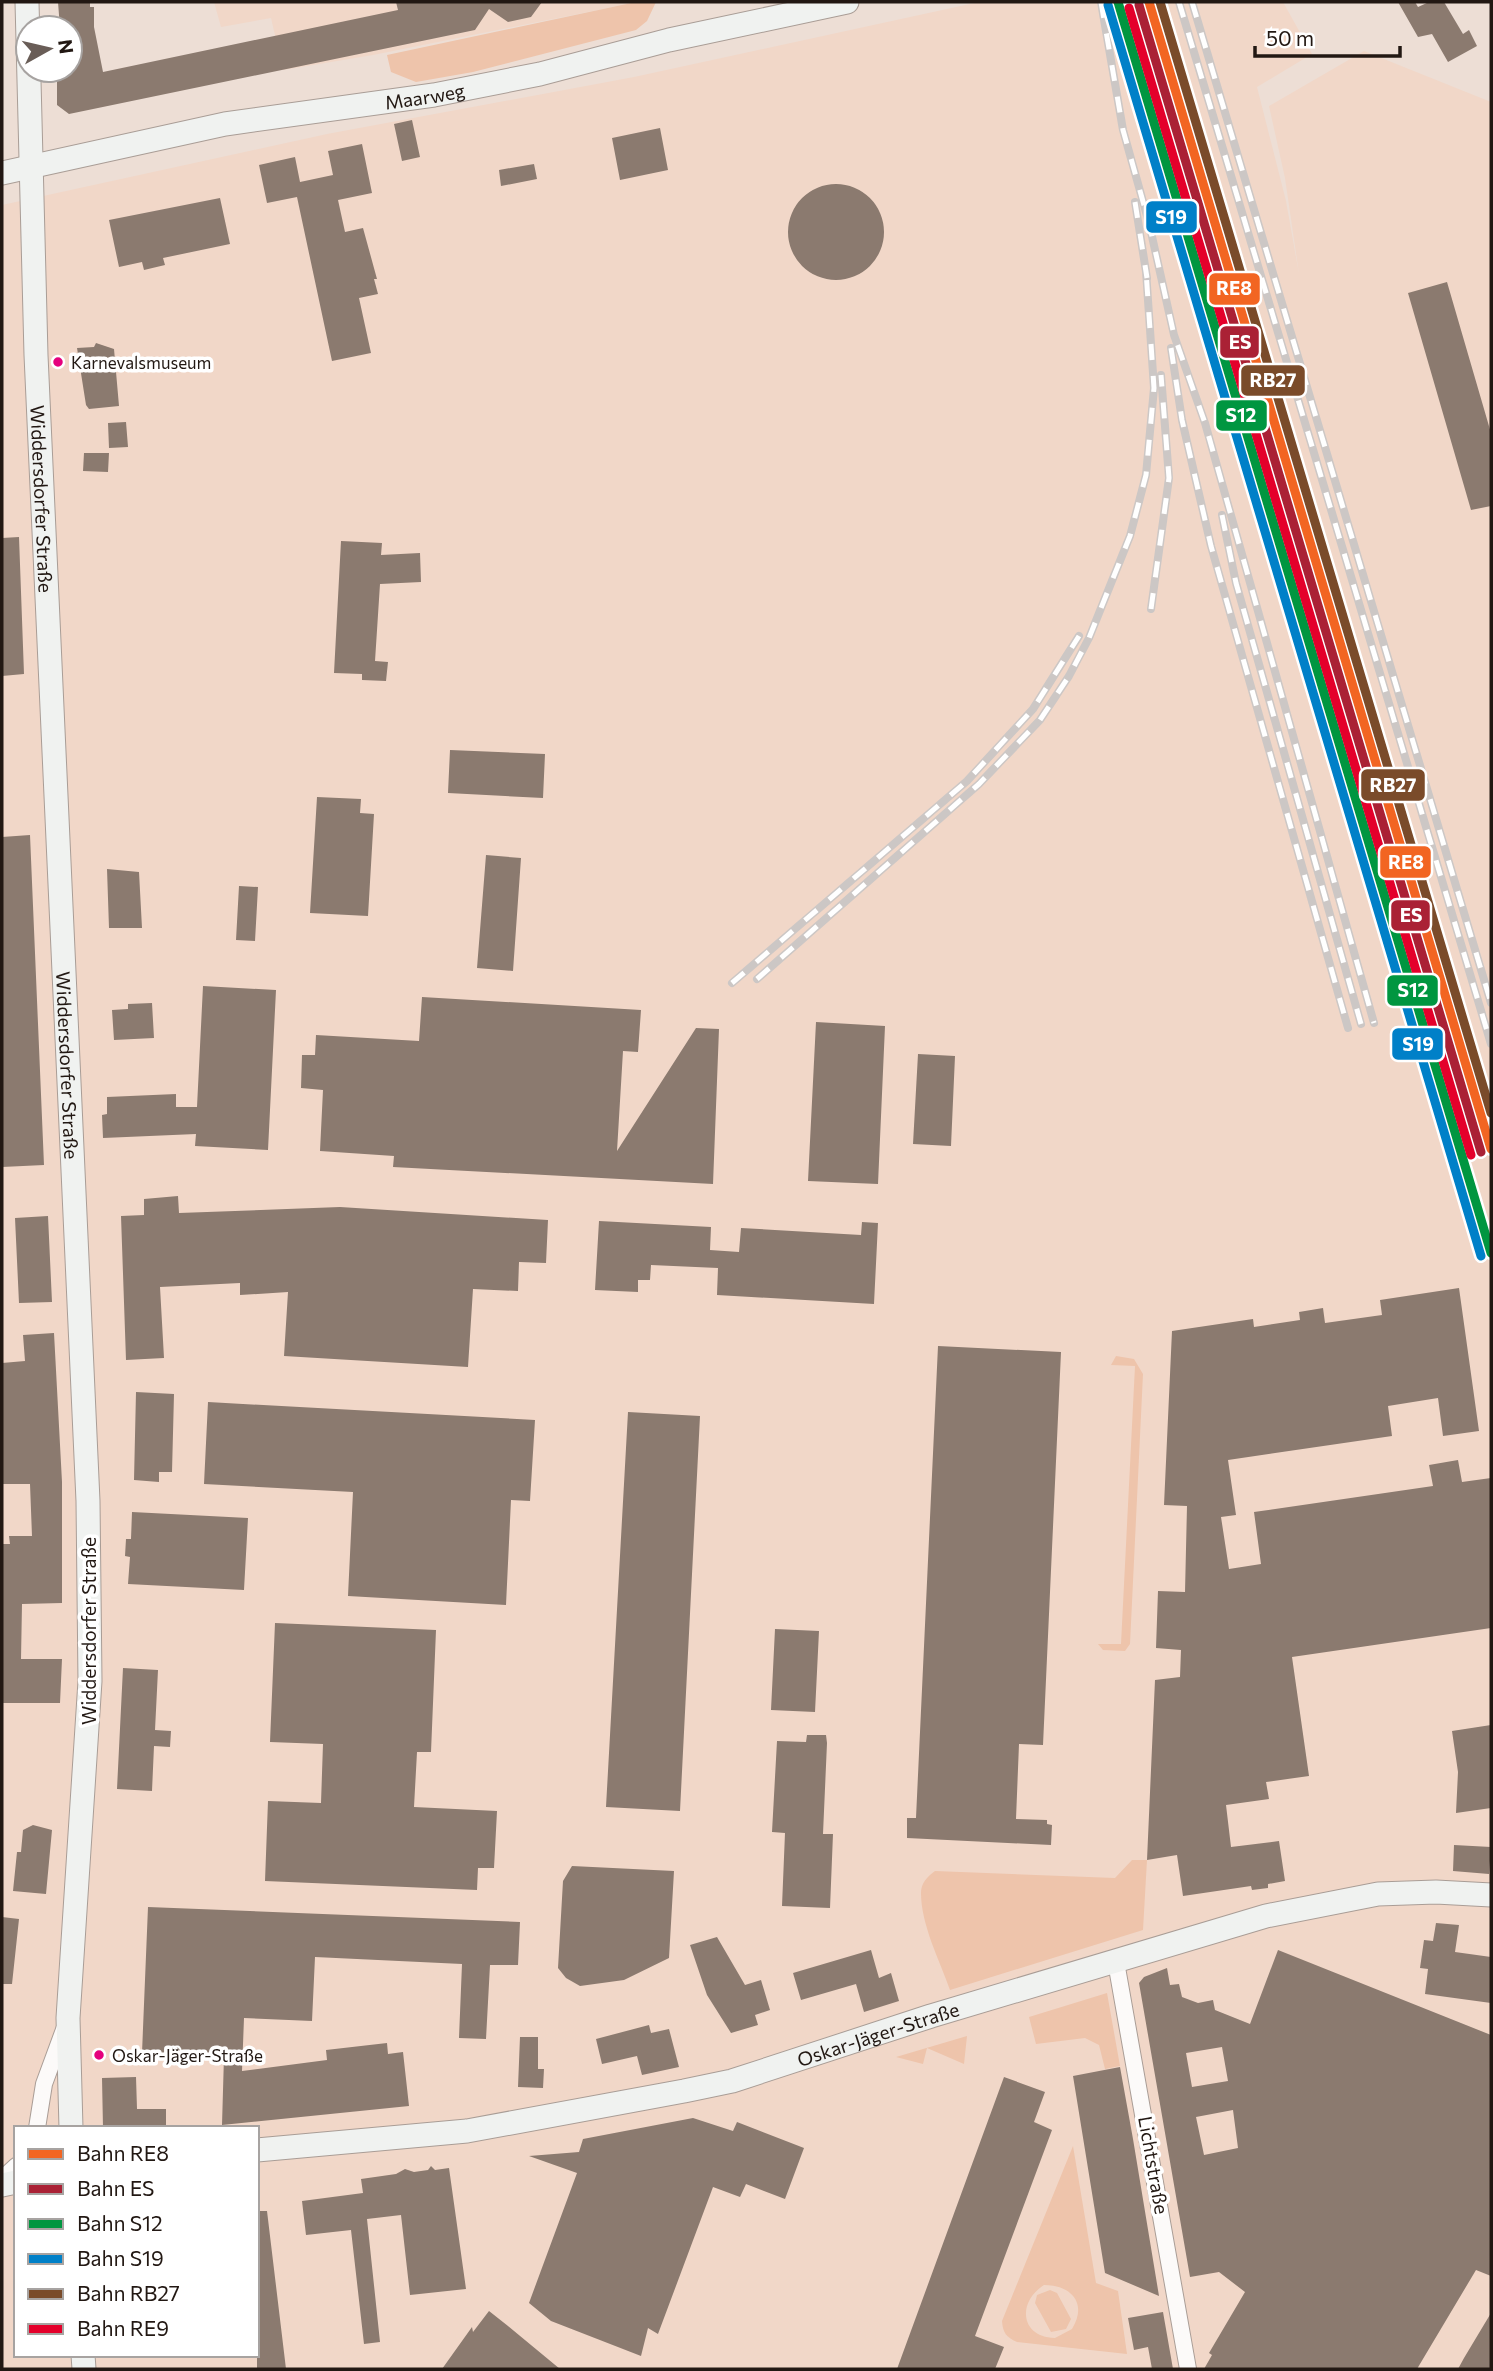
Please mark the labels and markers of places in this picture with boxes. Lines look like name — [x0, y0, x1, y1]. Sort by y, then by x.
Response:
place label: Karnevalsmuseum — [71, 352, 211, 373]
marker: Karnevalsmuseum — [51, 355, 65, 369]
place label: Oskar-Jäger-Straße — [112, 2045, 263, 2066]
marker: Oskar-Jäger-Straße — [92, 2048, 106, 2062]

